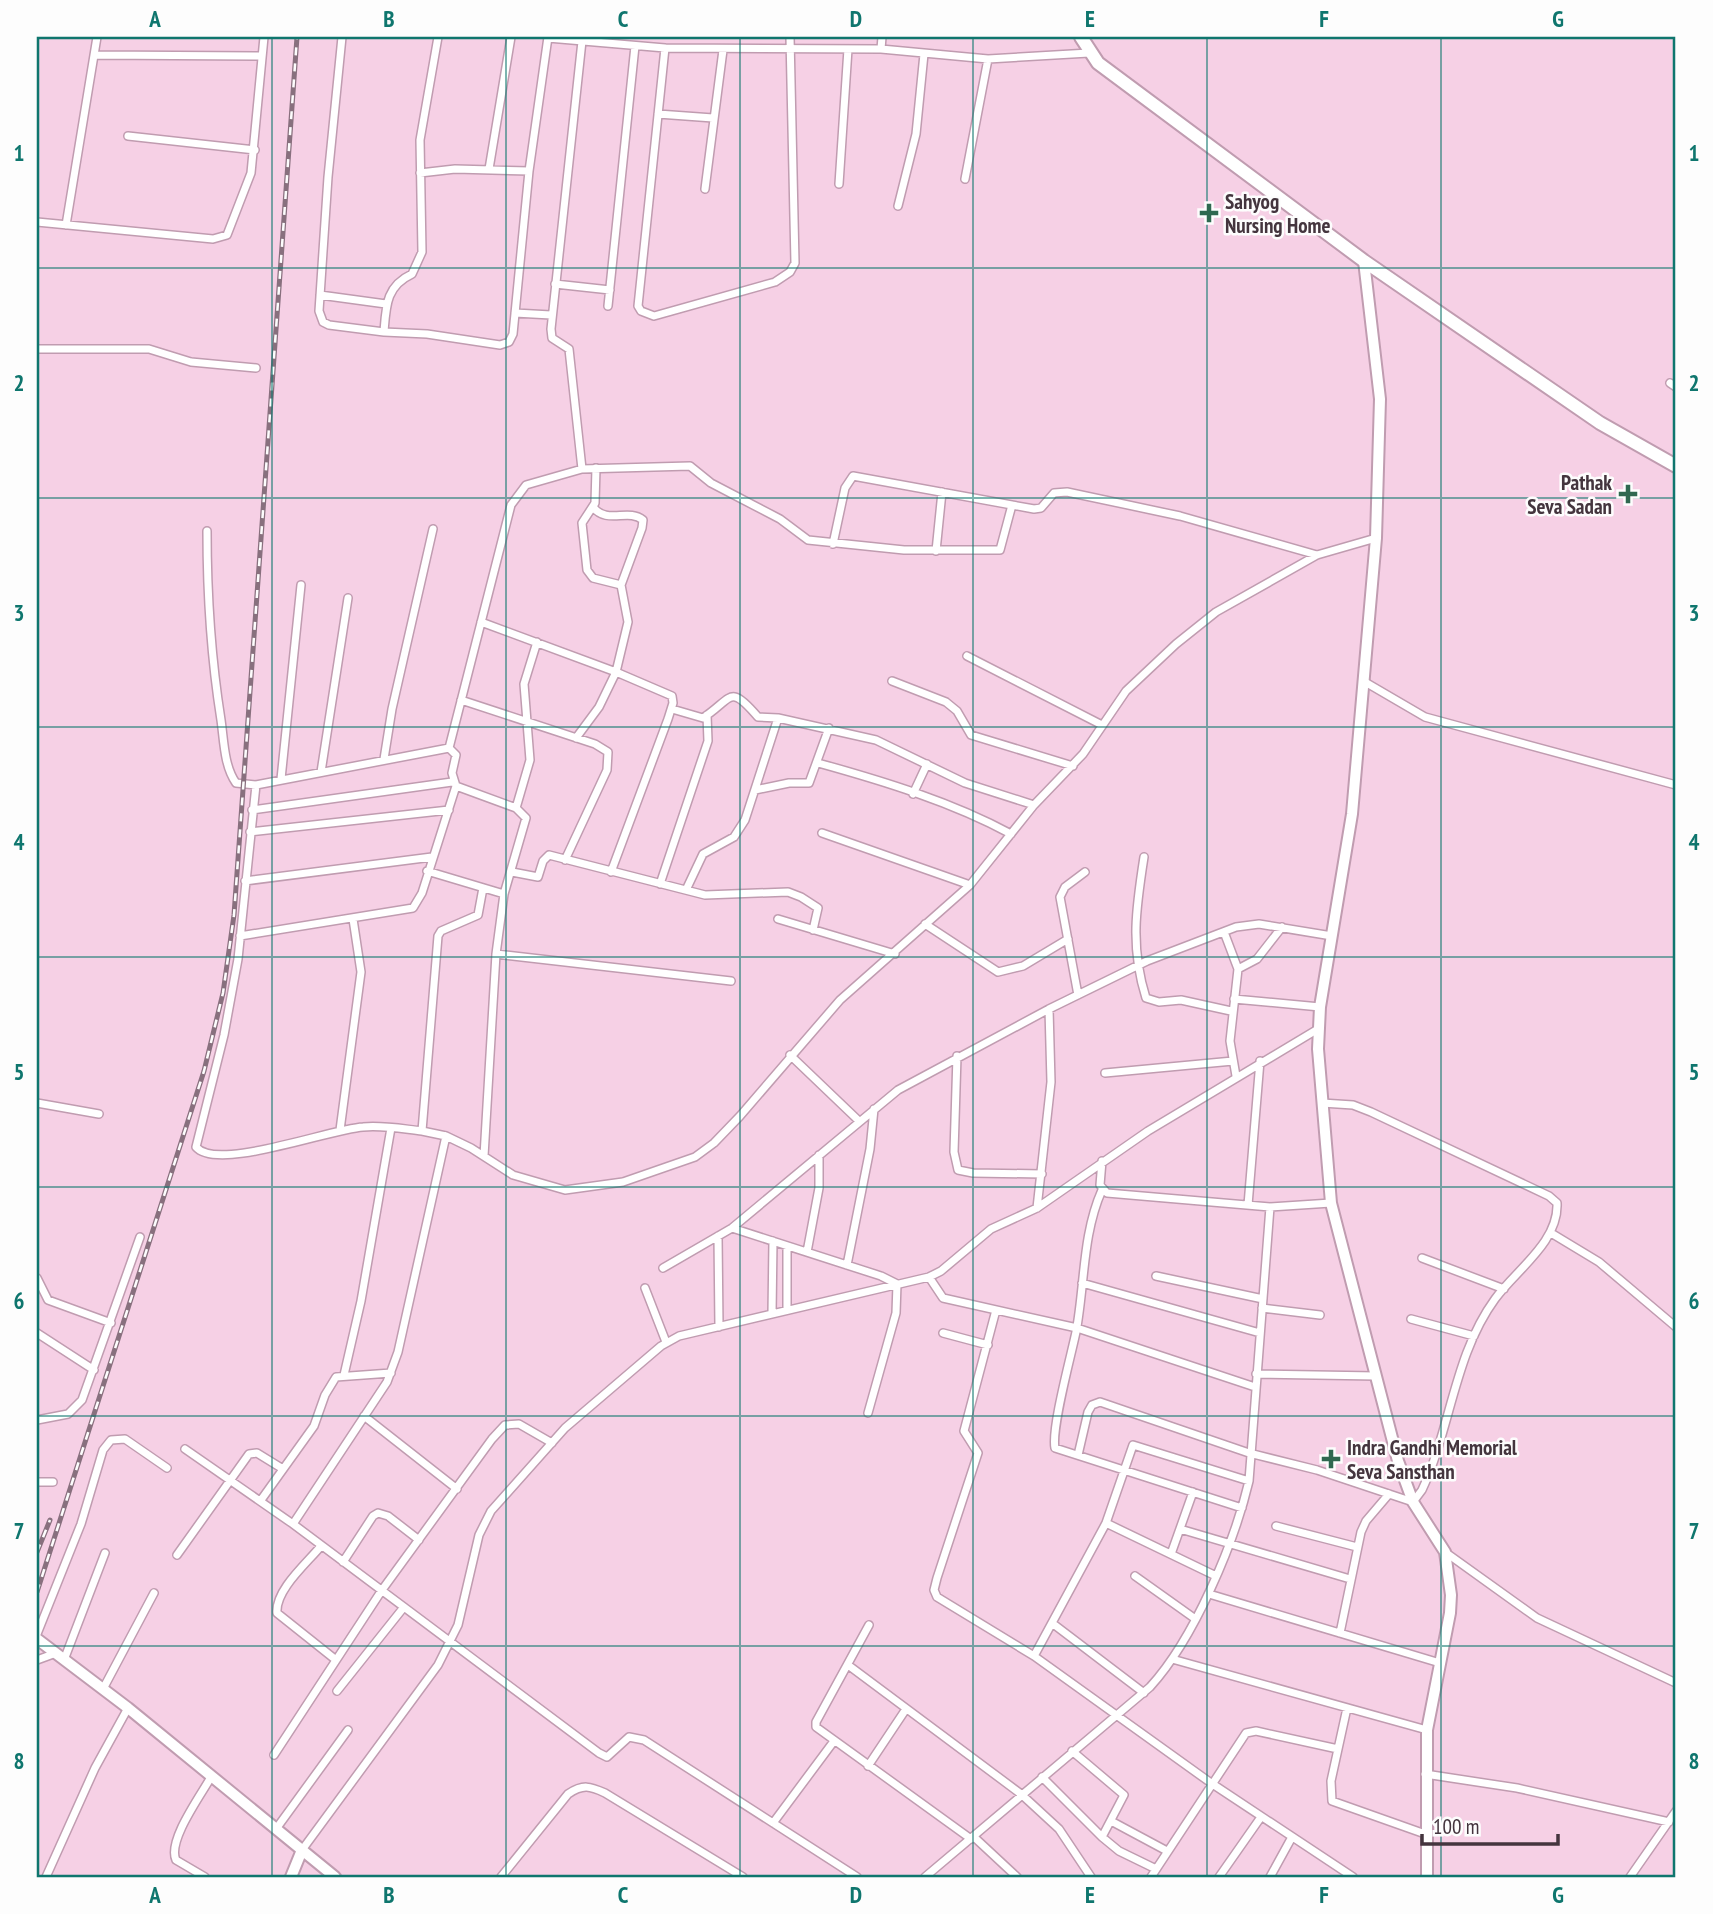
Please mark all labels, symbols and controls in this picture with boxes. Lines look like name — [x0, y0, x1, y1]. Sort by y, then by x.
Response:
text: A — [148, 4, 161, 33]
text: B — [383, 4, 395, 33]
text: C — [618, 4, 629, 33]
text: D — [850, 4, 862, 33]
text: E — [1085, 4, 1095, 33]
text: F — [1319, 4, 1329, 33]
text: G — [1552, 4, 1564, 33]
text: 1 — [14, 138, 25, 167]
text: 1 — [1689, 138, 1700, 167]
place label: Sahyog Nursing Home — [1225, 188, 1330, 239]
marker: Sahyog Nursing Home — [1199, 203, 1219, 223]
text: 2 — [14, 368, 25, 397]
text: 2 — [1689, 368, 1700, 397]
place label: Pathak Seva Sadan — [1527, 469, 1612, 520]
marker: Pathak Seva Sadan — [1618, 484, 1638, 504]
text: 3 — [14, 598, 25, 627]
text: 3 — [1689, 598, 1700, 627]
text: 4 — [14, 827, 25, 856]
text: 4 — [1689, 827, 1700, 856]
text: 5 — [14, 1057, 25, 1086]
text: 5 — [1689, 1057, 1700, 1086]
text: 6 — [14, 1286, 25, 1315]
text: 6 — [1689, 1286, 1700, 1315]
place label: Indra Gandhi Memorial Seva Sansthan — [1347, 1434, 1518, 1485]
marker: Indra Gandhi Memorial Seva Sansthan — [1321, 1449, 1341, 1469]
text: 7 — [14, 1516, 25, 1545]
text: 7 — [1689, 1516, 1700, 1545]
text: 8 — [14, 1746, 25, 1775]
text: 8 — [1689, 1746, 1700, 1775]
scale bar — [1422, 1802, 1559, 1846]
text: 100 m — [1433, 1813, 1479, 1840]
text: A — [148, 1880, 161, 1909]
text: B — [383, 1880, 395, 1909]
text: C — [618, 1880, 629, 1909]
text: D — [850, 1880, 862, 1909]
text: E — [1085, 1880, 1095, 1909]
text: F — [1319, 1880, 1329, 1909]
text: G — [1552, 1880, 1564, 1909]

